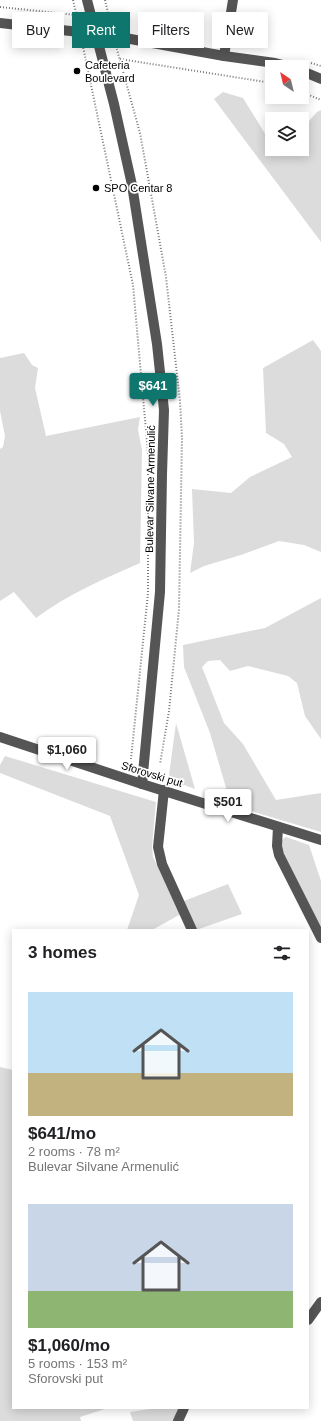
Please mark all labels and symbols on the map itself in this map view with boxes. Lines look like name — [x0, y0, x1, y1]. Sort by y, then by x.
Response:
place label: Cafeteria Boulevard — [85, 59, 135, 84]
north arrow — [265, 60, 309, 104]
marker: Cafeteria Boulevard — [72, 66, 82, 76]
place label: SPO Centar 8 — [104, 182, 172, 194]
marker: SPO Centar 8 — [91, 183, 101, 193]
pin: $641 — [129, 373, 177, 407]
street label: Bulevar Silvane Armenulić — [143, 425, 157, 553]
pin: $1,060 — [34, 737, 100, 771]
street label: Sforovski put — [120, 759, 184, 789]
pin: $501 — [204, 789, 252, 823]

